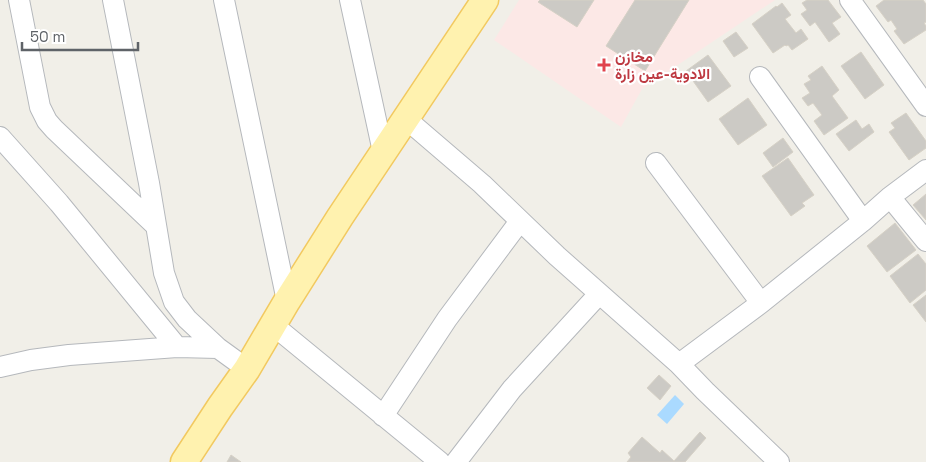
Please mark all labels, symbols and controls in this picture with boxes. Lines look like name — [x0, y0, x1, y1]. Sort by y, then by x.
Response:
scale bar — [22, 20, 139, 52]
text: 50 m — [30, 27, 65, 46]
place label: مخازن الادوية-عين زارة — [615, 47, 710, 83]
marker: مخازن الادوية-عين زارة — [597, 58, 611, 72]

